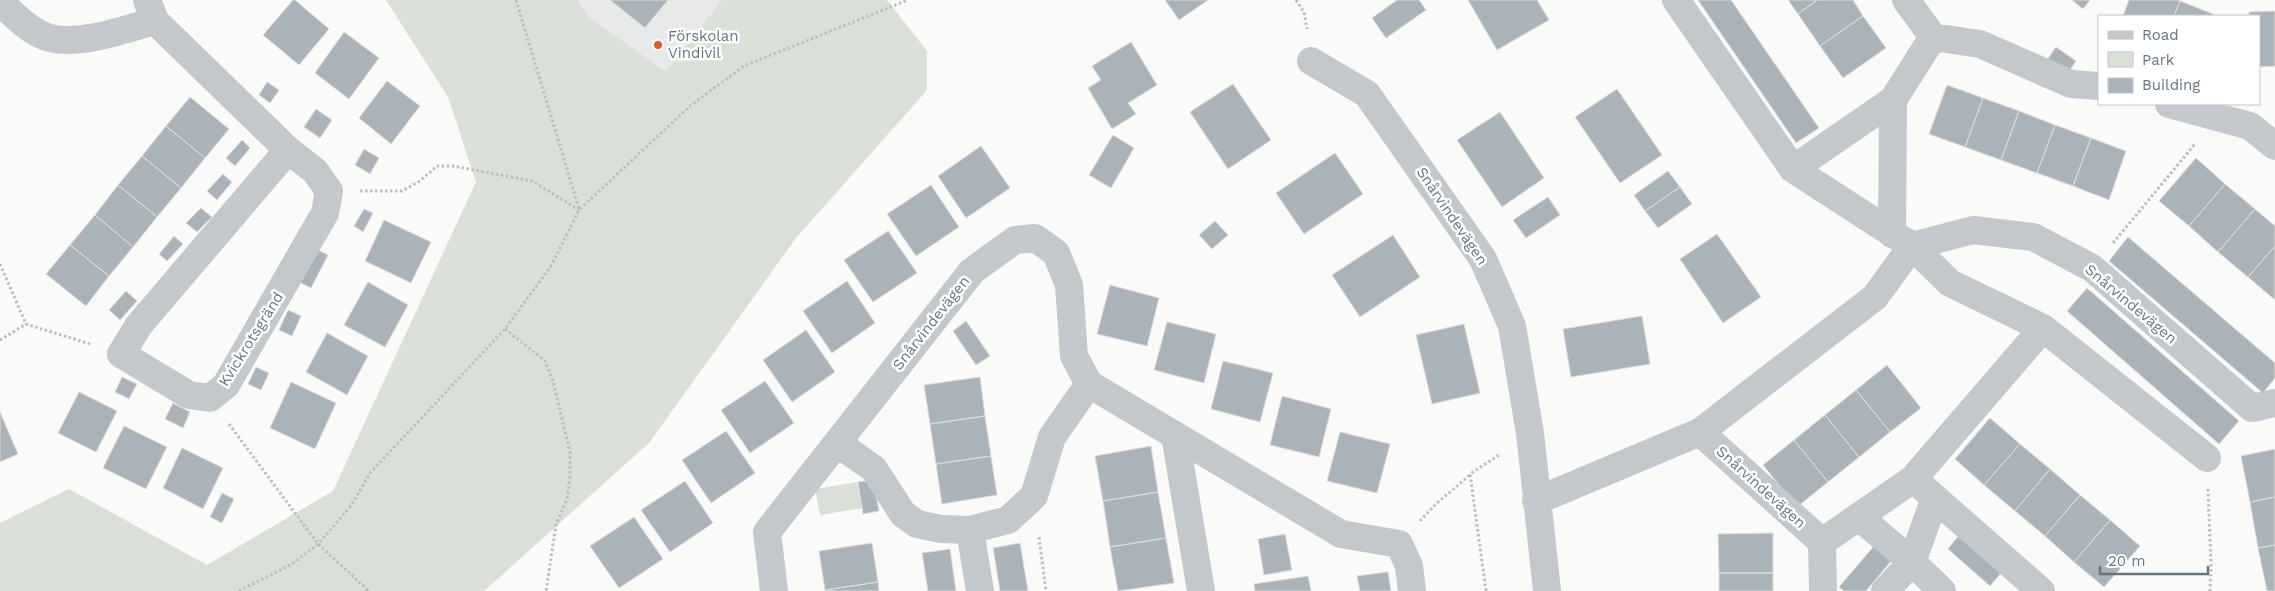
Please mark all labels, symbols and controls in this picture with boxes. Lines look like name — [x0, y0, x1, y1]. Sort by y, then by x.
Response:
legend — [2098, 15, 2260, 105]
text: Road — [2142, 26, 2179, 44]
place label: Förskolan Vindivil — [668, 27, 739, 62]
marker: Förskolan Vindivil — [652, 39, 664, 51]
text: Park — [2142, 51, 2175, 69]
text: Building — [2142, 76, 2200, 94]
street label: Snårvindevägen — [1413, 164, 1491, 268]
street label: Snårvindevägen — [2081, 260, 2181, 348]
street label: Snårvindevägen — [889, 272, 973, 374]
street label: Kvickrotsgränd — [215, 289, 287, 389]
street label: Snårvindevägen — [1712, 442, 1810, 532]
scale bar — [2100, 544, 2208, 576]
text: 20 m — [2108, 552, 2146, 570]

